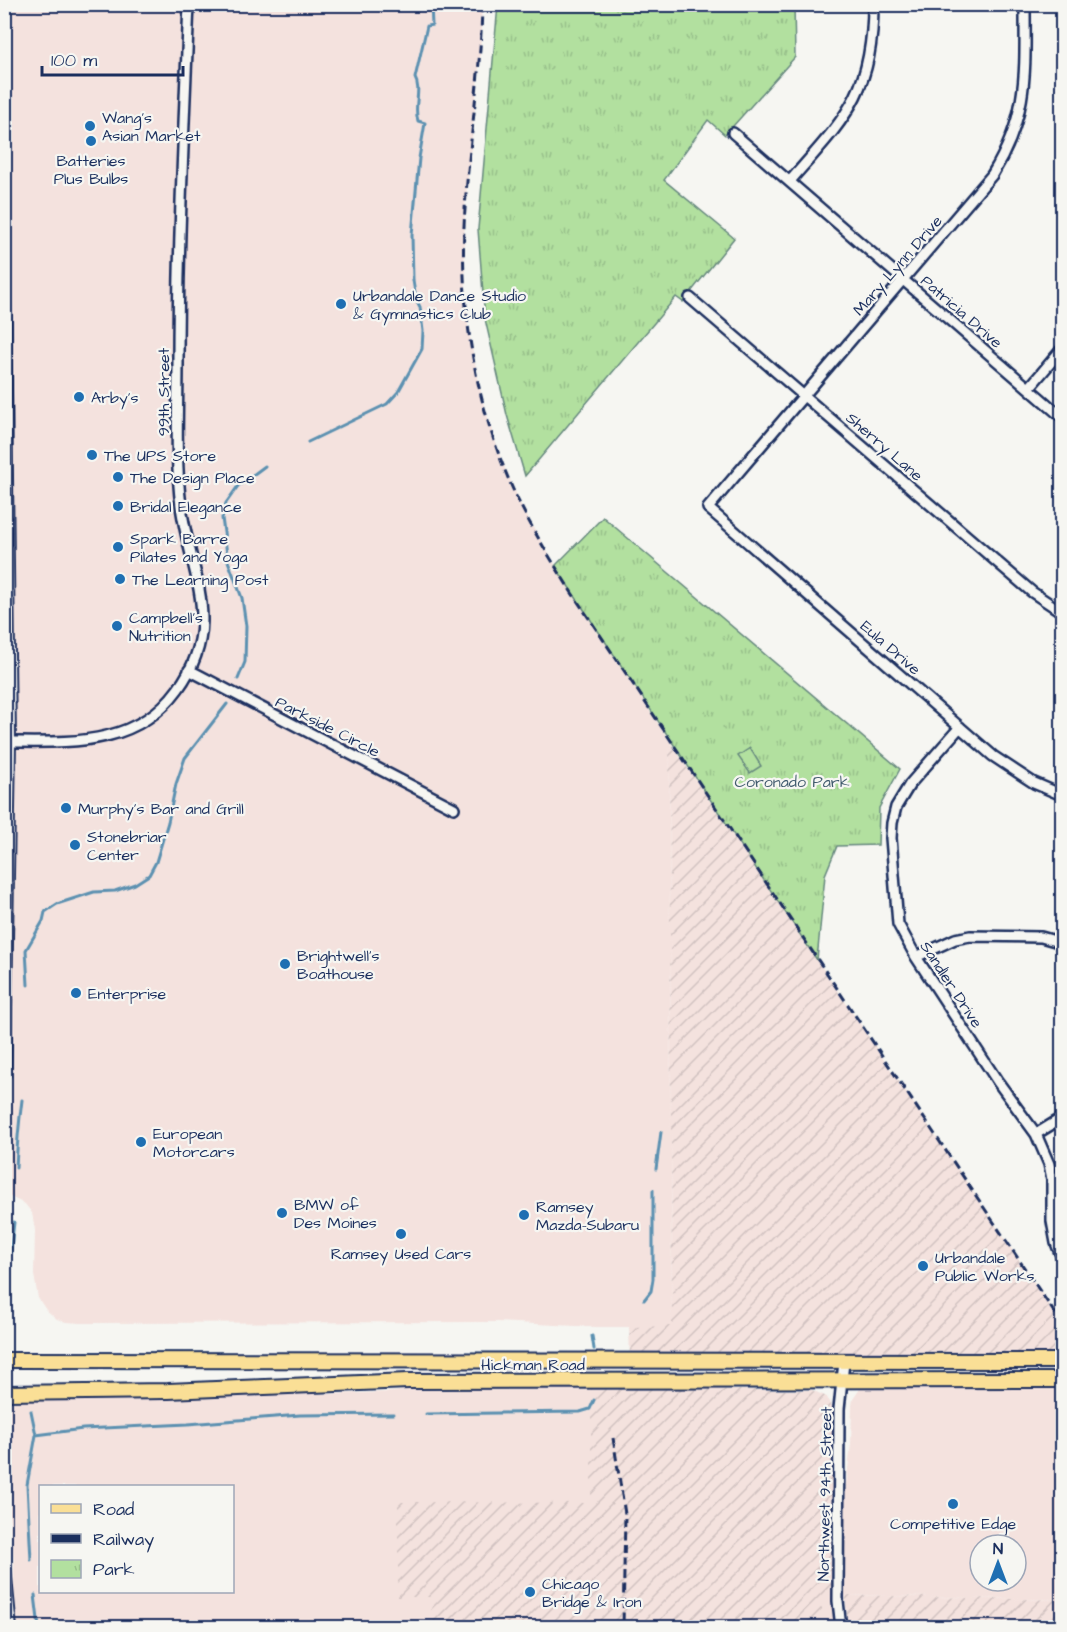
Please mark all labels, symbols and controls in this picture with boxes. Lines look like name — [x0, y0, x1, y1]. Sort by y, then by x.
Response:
scale bar — [42, 39, 183, 77]
text: 100 m — [51, 48, 97, 73]
place label: Wang's Asian Market — [102, 107, 201, 147]
marker: Wang's Asian Market — [83, 119, 97, 133]
marker: Batteries Plus Bulbs — [84, 134, 98, 148]
place label: Batteries Plus Bulbs — [54, 150, 128, 190]
street label: Mary Lynn Drive — [848, 211, 948, 321]
street label: Patricia Drive — [916, 270, 1007, 354]
place label: Urbandale Dance Studio & Gymnastics Club — [353, 285, 526, 326]
marker: Urbandale Dance Studio & Gymnastics Club — [334, 297, 348, 311]
street label: 99th Street — [153, 347, 175, 436]
place label: Arby's — [91, 387, 138, 410]
marker: Arby's — [72, 390, 86, 404]
street label: Sherry Lane — [840, 407, 928, 487]
place label: The UPS Store — [104, 445, 216, 467]
marker: The UPS Store — [85, 448, 99, 462]
place label: The Design Place — [130, 467, 255, 490]
marker: The Design Place — [111, 470, 125, 484]
place label: Bridal Elegance — [130, 496, 242, 519]
marker: Bridal Elegance — [111, 499, 125, 513]
place label: Spark Barre Pilates and Yoga — [130, 528, 248, 569]
marker: Spark Barre Pilates and Yoga — [111, 540, 125, 554]
place label: The Learning Post — [132, 569, 269, 592]
marker: The Learning Post — [113, 572, 127, 586]
place label: Campbell's Nutrition — [129, 607, 203, 647]
street label: Eula Drive — [855, 615, 925, 680]
marker: Campbell's Nutrition — [110, 619, 124, 633]
street label: Parkside Circle — [272, 691, 384, 763]
park label: Coronado Park — [735, 771, 850, 793]
place label: Murphy's Bar and Grill — [78, 798, 244, 821]
marker: Murphy's Bar and Grill — [59, 801, 73, 815]
place label: Stonebriar Center — [87, 826, 167, 866]
marker: Stonebriar Center — [68, 838, 82, 852]
street label: Sandler Drive — [915, 937, 988, 1033]
place label: Brightwell's Boathouse — [297, 945, 380, 985]
marker: Brightwell's Boathouse — [278, 957, 292, 971]
place label: Enterprise — [88, 983, 167, 1005]
marker: Enterprise — [69, 986, 83, 1000]
place label: European Motorcars — [153, 1123, 235, 1163]
marker: European Motorcars — [134, 1135, 148, 1149]
place label: BMW of Des Moines — [294, 1194, 377, 1234]
place label: Ramsey Mazda-Subaru — [536, 1196, 639, 1236]
marker: BMW of Des Moines — [275, 1206, 289, 1220]
marker: Ramsey Mazda-Subaru — [517, 1208, 531, 1222]
marker: Ramsey Used Cars — [394, 1227, 408, 1241]
place label: Ramsey Used Cars — [331, 1243, 471, 1266]
place label: Urbandale Public Works — [935, 1247, 1035, 1287]
marker: Urbandale Public Works — [916, 1259, 930, 1273]
street label: Hickman Road — [481, 1354, 585, 1376]
street label: Northwest 94th Street — [812, 1406, 838, 1582]
legend — [39, 1485, 234, 1593]
text: Road — [93, 1497, 134, 1522]
marker: Competitive Edge — [946, 1497, 960, 1511]
place label: Competitive Edge — [890, 1513, 1016, 1536]
text: Railway — [93, 1527, 154, 1553]
north arrow — [968, 1533, 1028, 1593]
text: N — [993, 1538, 1003, 1560]
text: Park — [93, 1557, 135, 1582]
place label: Chicago Bridge & Iron — [542, 1573, 642, 1614]
marker: Chicago Bridge & Iron — [523, 1585, 537, 1599]

